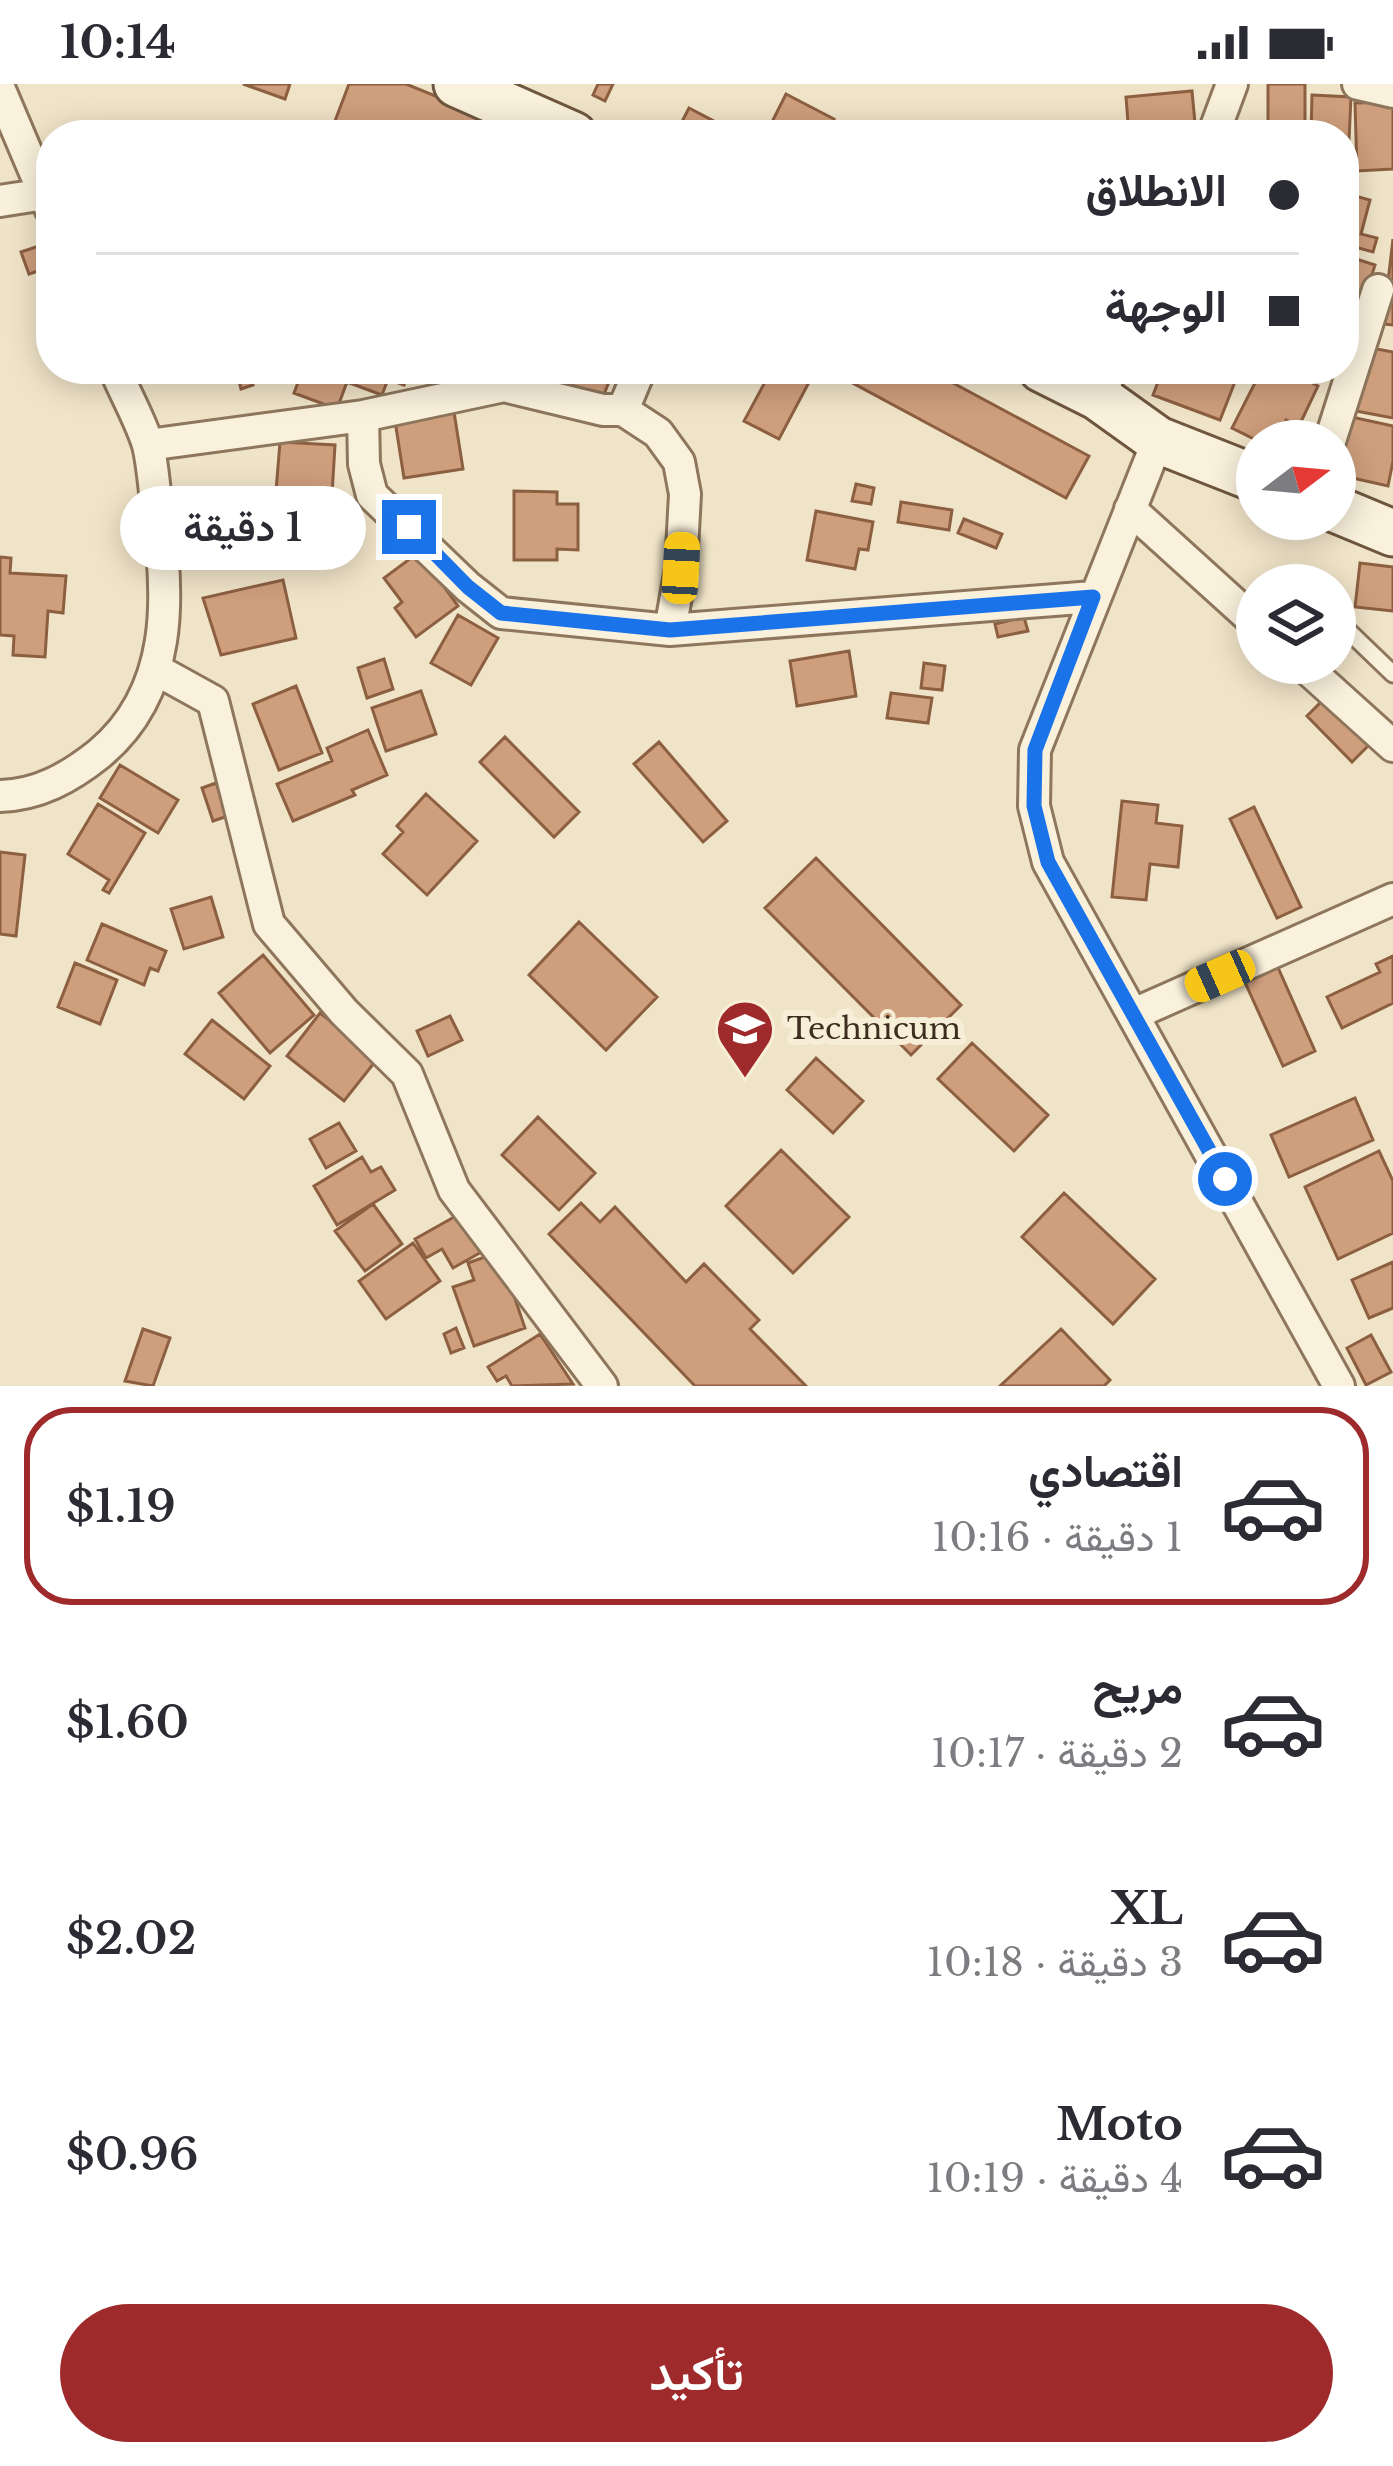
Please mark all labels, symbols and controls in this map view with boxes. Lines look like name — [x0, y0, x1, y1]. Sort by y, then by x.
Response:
text: 10:14 — [60, 14, 176, 70]
text: الانطلاق — [1086, 162, 1227, 218]
text: الوجهة — [1105, 278, 1227, 334]
north arrow — [1236, 420, 1356, 540]
map controls — [1236, 420, 1356, 684]
callout: 1 دقيقة — [121, 485, 367, 569]
route end — [382, 500, 436, 554]
text: 1 دقيقة — [183, 503, 303, 552]
car — [661, 531, 701, 605]
button: layers — [1236, 564, 1356, 684]
car — [1180, 945, 1260, 1007]
school or university icon: Technicum — [714, 998, 776, 1080]
place label: Technicum — [787, 1010, 961, 1047]
route start — [1198, 1152, 1252, 1206]
text: اقتصادي — [1028, 1443, 1183, 1499]
icon: car — [1219, 1452, 1327, 1560]
text: $1.19 — [66, 1478, 176, 1534]
text: 1 دقيقة · 10:16 — [932, 1513, 1183, 1562]
text: مريح — [1092, 1659, 1183, 1715]
icon: car — [1219, 1668, 1327, 1776]
text: $1.60 — [66, 1694, 189, 1750]
text: 2 دقيقة · 10:17 — [931, 1729, 1183, 1778]
text: XL — [1111, 1880, 1183, 1936]
icon: car — [1219, 1884, 1327, 1992]
text: $2.02 — [66, 1910, 197, 1966]
text: 3 دقيقة · 10:18 — [927, 1938, 1183, 1987]
text: Moto — [1056, 2096, 1183, 2152]
icon: car — [1219, 2100, 1327, 2208]
text: $0.96 — [66, 2126, 199, 2182]
text: 4 دقيقة · 10:19 — [926, 2154, 1183, 2203]
button: تأكيد — [60, 2304, 1333, 2442]

